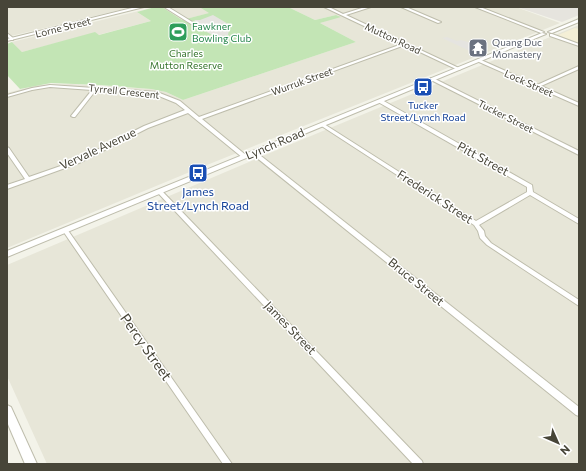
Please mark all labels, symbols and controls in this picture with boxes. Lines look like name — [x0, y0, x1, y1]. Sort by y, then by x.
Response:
street label: Lorne Street — [34, 14, 92, 40]
place label: Fawkner Bowling Club — [192, 20, 251, 44]
street label: Mutton Road — [363, 20, 423, 56]
sports icon: Fawkner Bowling Club — [167, 21, 189, 43]
place label: Quang Duc Monastery — [492, 36, 542, 60]
temple icon: Quang Duc Monastery — [467, 37, 489, 59]
park label: Charles Mutton Reserve — [150, 47, 222, 71]
street label: Wurruk Street — [270, 64, 334, 98]
street label: Lock Street — [503, 67, 555, 99]
bus stop icon: Tucker Street/Lynch Road — [412, 76, 434, 98]
street label: Tyrrell Crescent — [88, 81, 160, 101]
street label: Tucker Street — [476, 97, 536, 135]
place label: Tucker Street/Lynch Road — [380, 99, 466, 123]
street label: Vervale Avenue — [57, 124, 138, 172]
street label: Lynch Road — [243, 124, 306, 162]
street label: Pitt Street — [455, 138, 512, 178]
bus stop icon: James Street/Lynch Road — [187, 162, 209, 184]
street label: Frederick Street — [395, 166, 476, 226]
place label: James Street/Lynch Road — [147, 184, 249, 212]
street label: Bruce Street — [386, 254, 447, 308]
street label: James Street — [261, 298, 320, 357]
street label: Percy Street — [117, 310, 176, 384]
north arrow — [538, 423, 578, 463]
text: N — [558, 443, 573, 458]

